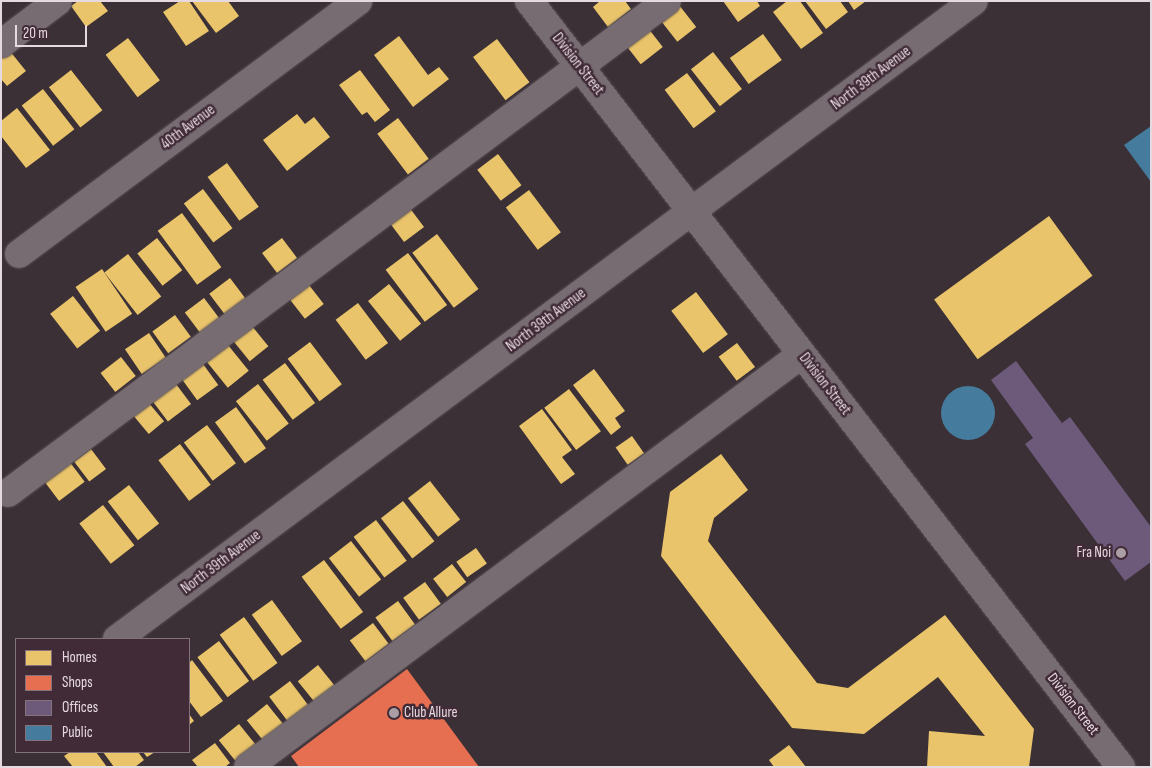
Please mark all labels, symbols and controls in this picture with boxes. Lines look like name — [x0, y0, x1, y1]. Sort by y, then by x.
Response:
scale bar — [18, 15, 90, 47]
text: 20 m — [23, 24, 48, 43]
street label: Division Street — [548, 29, 608, 99]
street label: North 39th Avenue — [828, 42, 914, 114]
street label: 40th Avenue — [157, 101, 219, 153]
street label: North 39th Avenue — [503, 284, 589, 356]
street label: Division Street — [795, 349, 855, 419]
street label: North 39th Avenue — [178, 526, 264, 598]
place label: Fra Noi — [1076, 544, 1111, 562]
marker: Fra Noi — [1115, 547, 1127, 559]
legend — [15, 638, 190, 753]
text: Homes — [62, 648, 97, 667]
street label: Division Street — [1043, 669, 1103, 739]
text: Shops — [62, 673, 93, 692]
text: Offices — [62, 698, 98, 717]
place label: Club Allure — [404, 704, 458, 722]
marker: Club Allure — [388, 707, 400, 719]
text: Public — [62, 723, 93, 742]

